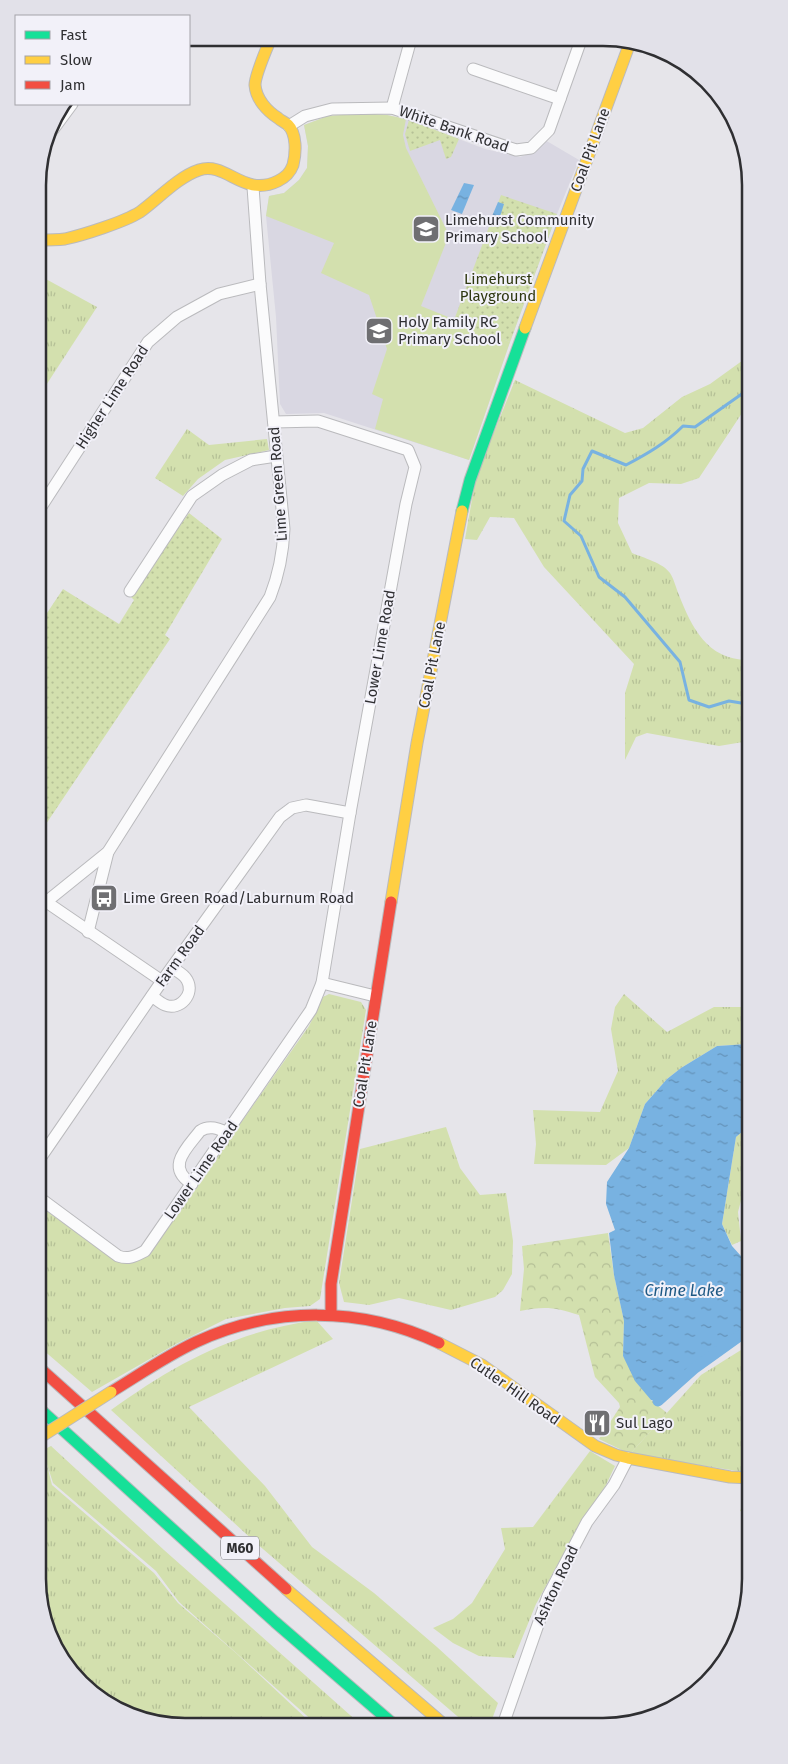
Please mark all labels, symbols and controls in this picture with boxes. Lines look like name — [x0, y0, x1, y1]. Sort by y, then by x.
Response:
legend — [15, 15, 190, 105]
text: Fast — [60, 26, 87, 44]
text: Slow — [60, 51, 92, 69]
text: Jam — [60, 76, 86, 94]
street label: White Bank Road — [397, 102, 511, 156]
street label: Coal Pit Lane — [567, 106, 613, 194]
place label: Limehurst Community Primary School — [445, 211, 595, 246]
school or university icon: Limehurst Community Primary School — [411, 214, 441, 244]
park label: Limehurst Playground — [460, 270, 536, 305]
place label: Holy Family RC Primary School — [398, 313, 501, 348]
school or university icon: Holy Family RC Primary School — [364, 316, 394, 346]
street label: Higher Lime Road — [72, 342, 152, 452]
street label: Lime Green Road — [265, 426, 291, 542]
street label: Lower Lime Road — [361, 588, 399, 706]
street label: Coal Pit Lane — [415, 620, 449, 710]
bus stop icon: Lime Green Road/Laburnum Road — [89, 883, 119, 913]
place label: Lime Green Road/Laburnum Road — [123, 889, 354, 907]
street label: Farm Road — [152, 922, 208, 990]
street label: Coal Pit Lane — [349, 1019, 381, 1109]
street label: Lower Lime Road — [160, 1117, 242, 1223]
water label: Crime Lake — [645, 1281, 723, 1300]
street label: Cutler Hill Road — [466, 1353, 564, 1429]
restaurant icon: Sul Lago — [582, 1408, 612, 1438]
place label: Sul Lago — [616, 1414, 673, 1432]
road number: M60 — [221, 1536, 259, 1560]
street label: Ashton Road — [530, 1542, 582, 1628]

